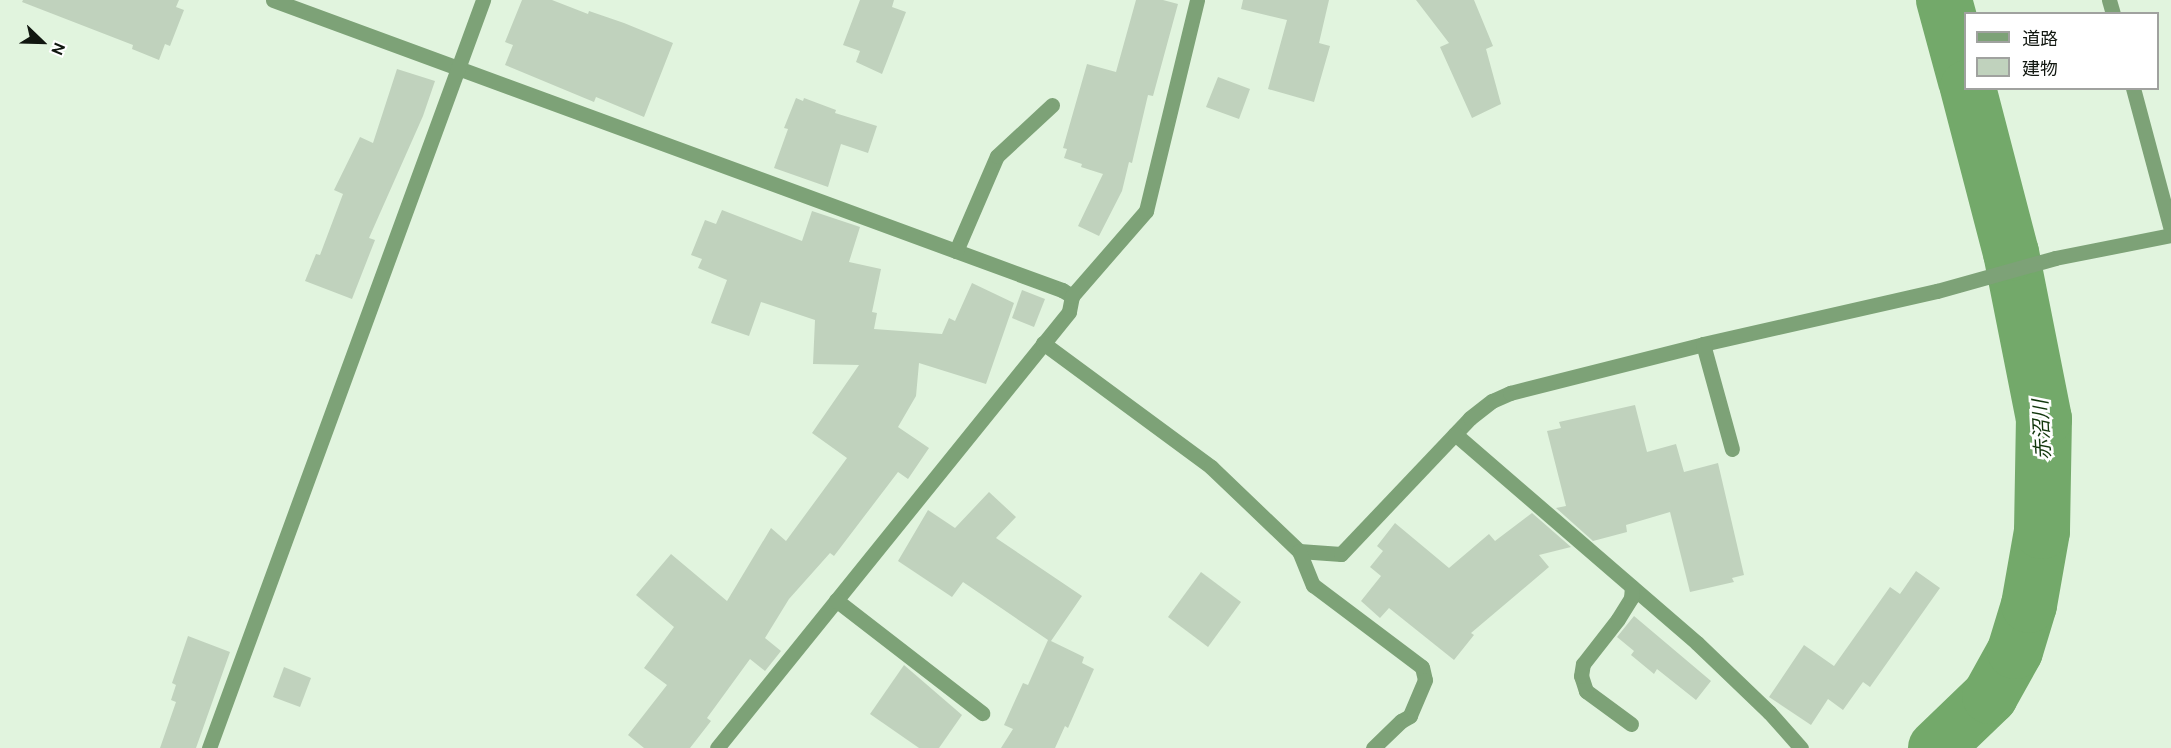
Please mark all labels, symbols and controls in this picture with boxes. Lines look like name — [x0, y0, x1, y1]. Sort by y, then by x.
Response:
north arrow — [12, 12, 72, 72]
legend — [1964, 12, 2159, 90]
text: 道路 — [2022, 28, 2058, 48]
text: N — [48, 40, 69, 58]
text: 建物 — [2022, 58, 2058, 78]
water label: 赤沼川 — [2027, 399, 2055, 461]

